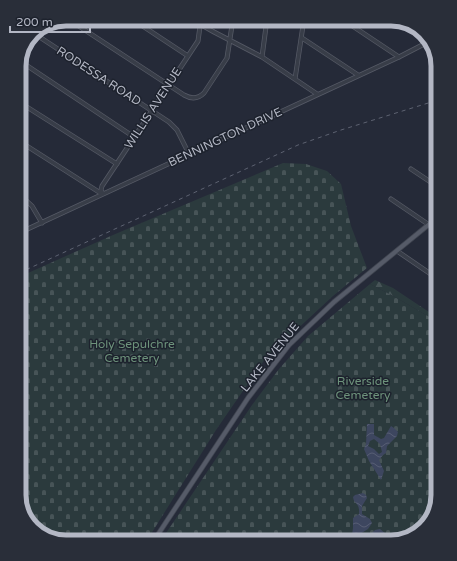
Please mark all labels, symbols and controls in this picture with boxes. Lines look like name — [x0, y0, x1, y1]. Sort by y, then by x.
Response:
scale bar — [10, 8, 90, 34]
text: 200 m — [16, 15, 53, 29]
street label: RODESSA ROAD — [54, 43, 144, 109]
street label: WILLIS AVENUE — [122, 64, 185, 151]
street label: BENNINGTON DRIVE — [166, 104, 284, 170]
street label: LAKE AVENUE — [238, 319, 302, 395]
park label: Holy Sepulchre Cemetery — [89, 337, 175, 365]
park label: Riverside Cemetery — [335, 374, 391, 402]

